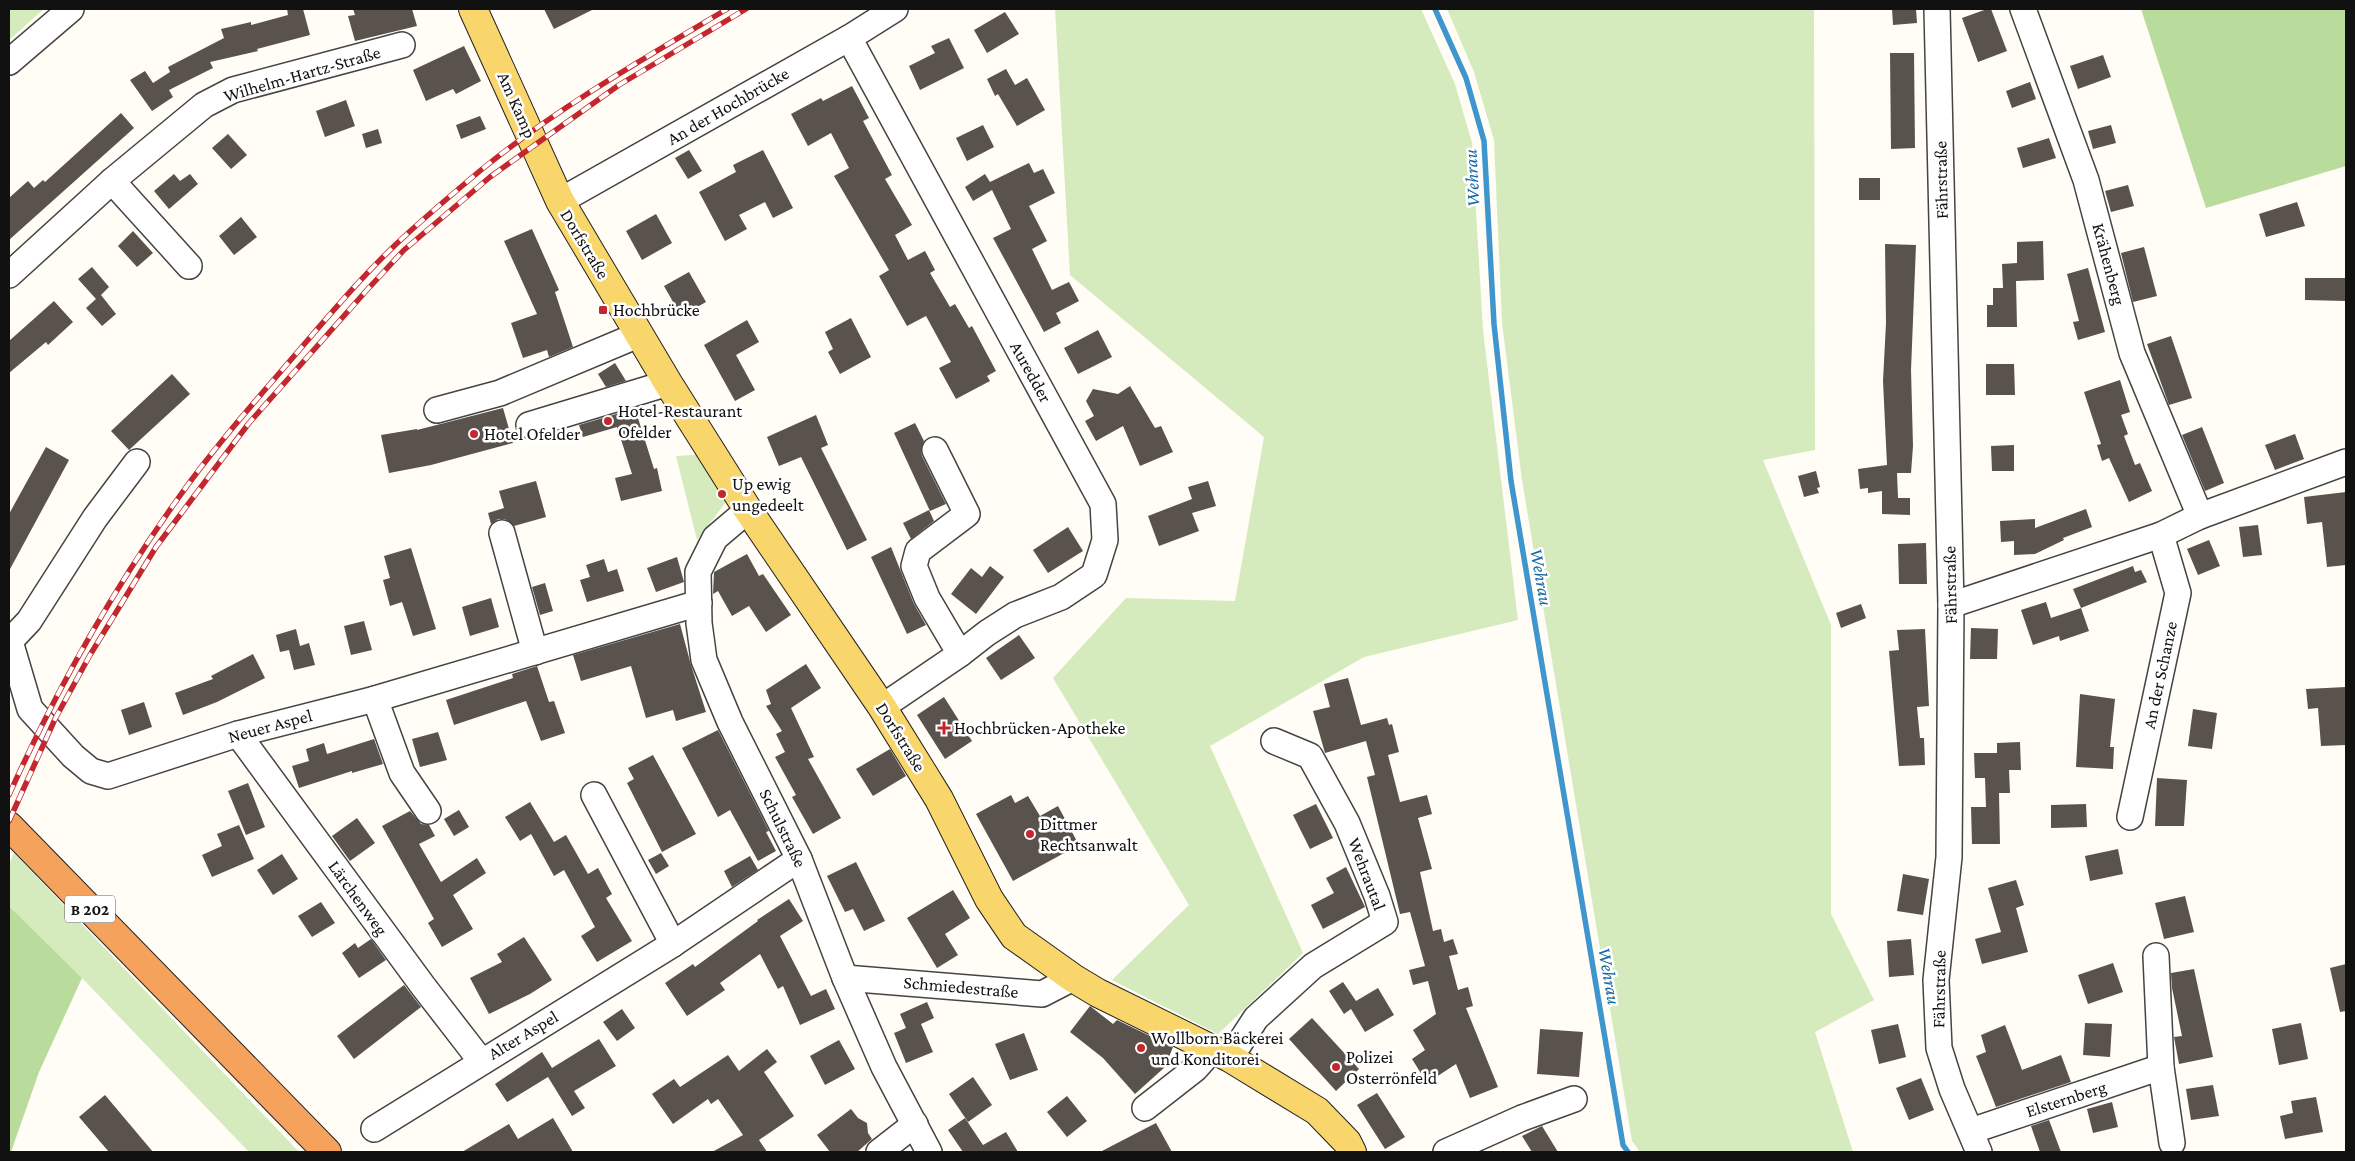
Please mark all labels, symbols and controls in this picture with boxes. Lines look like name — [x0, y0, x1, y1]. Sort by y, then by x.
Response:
street label: Wilhelm-Hartz-Straße — [221, 42, 383, 106]
street label: An der Hochbrücke — [664, 63, 792, 149]
street label: Am Kamp — [494, 69, 540, 141]
street label: Fährstraße — [1930, 141, 1952, 219]
water label: Wehrau — [1459, 148, 1483, 207]
street label: Dorfstraße — [556, 205, 614, 283]
street label: Krähenberg — [2088, 221, 2130, 307]
place label: Hochbrücke — [613, 300, 700, 320]
marker: Hochbrücke — [597, 304, 609, 316]
street label: Auredder — [1006, 338, 1056, 407]
place label: Hotel-Restaurant Ofelder — [618, 401, 743, 442]
marker: Hotel-Restaurant Ofelder — [602, 415, 614, 427]
place label: Hotel Ofelder — [484, 424, 581, 444]
marker: Hotel Ofelder — [468, 428, 480, 440]
place label: Up ewig ungedeelt — [732, 474, 805, 515]
marker: Up ewig ungedeelt — [716, 488, 728, 500]
street label: Fährstraße — [1939, 546, 1961, 624]
water label: Wehrau — [1526, 547, 1557, 608]
street label: An der Schanze — [2139, 619, 2181, 731]
street label: Dorfstraße — [872, 699, 930, 775]
street label: Neuer Aspel — [226, 705, 314, 747]
place label: Hochbrücken-Apotheke — [954, 718, 1125, 738]
marker: Hochbrücken-Apotheke — [938, 722, 950, 734]
street label: Schulstraße — [755, 785, 811, 871]
place label: Dittmer Rechtsanwalt — [1040, 814, 1139, 855]
marker: Dittmer Rechtsanwalt — [1024, 828, 1036, 840]
street label: Wehrautal — [1344, 835, 1390, 913]
street label: Lärchenweg — [324, 857, 392, 940]
road number: B 202 — [65, 896, 115, 922]
water label: Wehrau — [1594, 946, 1625, 1007]
street label: Fährstraße — [1928, 950, 1950, 1028]
street label: Schmiedestraße — [903, 972, 1019, 1002]
street label: Alter Aspel — [484, 1006, 562, 1064]
place label: Wollborn Bäckerei und Konditorei — [1151, 1028, 1284, 1069]
marker: Wollborn Bäckerei und Konditorei — [1135, 1042, 1147, 1054]
place label: Polizei Osterrönfeld — [1346, 1047, 1438, 1088]
marker: Polizei Osterrönfeld — [1330, 1061, 1342, 1073]
street label: Elsternberg — [2023, 1077, 2109, 1121]

